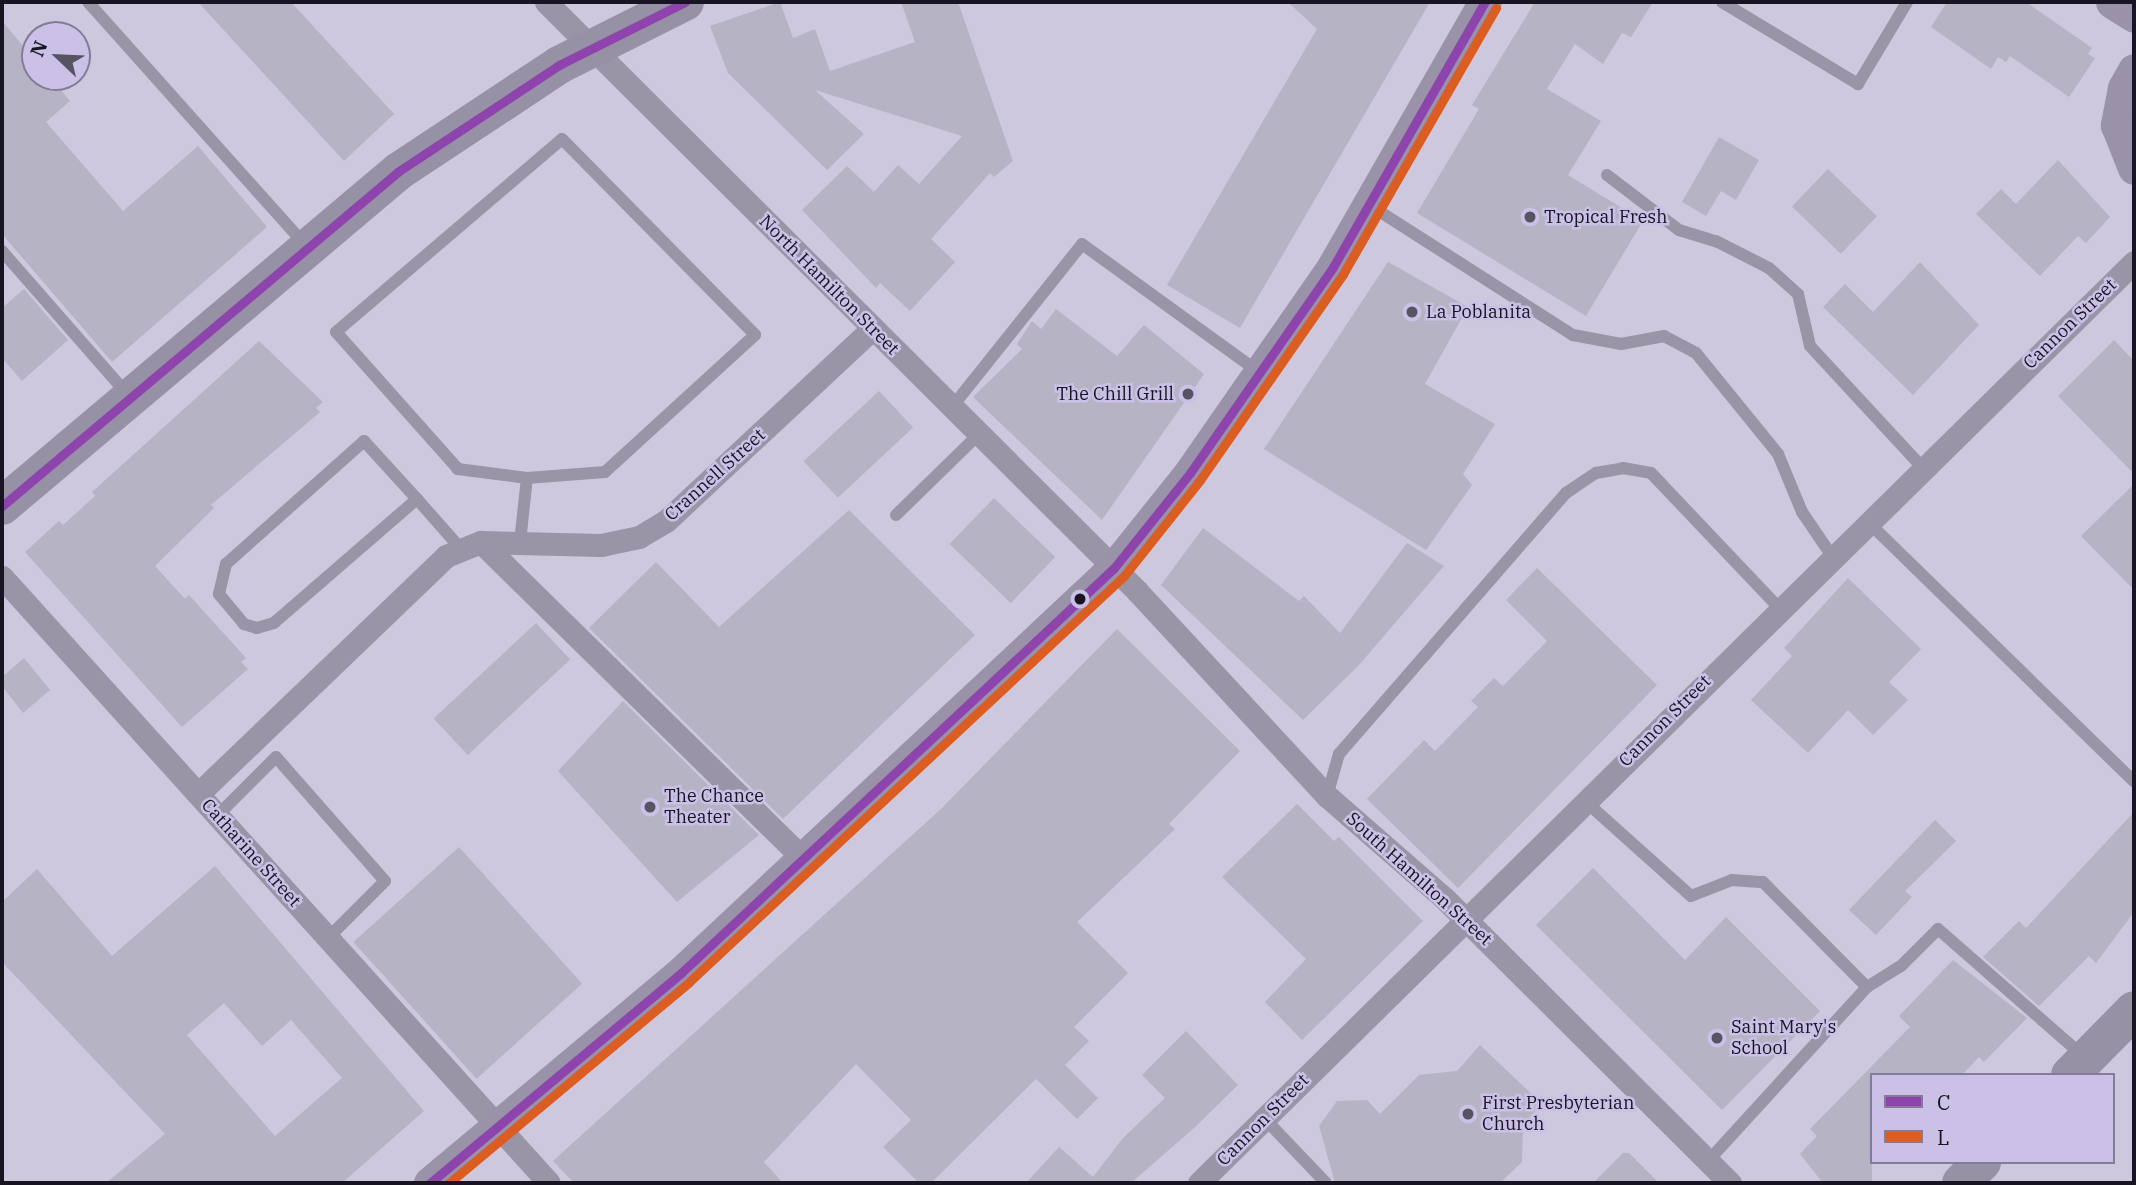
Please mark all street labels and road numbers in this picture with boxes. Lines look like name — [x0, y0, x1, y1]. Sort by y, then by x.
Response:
street label: North Hamilton Street — [755, 211, 903, 359]
street label: Cannon Street — [2019, 274, 2121, 374]
street label: Crannell Street — [660, 424, 770, 526]
street label: Cannon Street — [1615, 671, 1715, 771]
street label: Catharine Street — [197, 794, 305, 912]
street label: South Hamilton Street — [1342, 808, 1496, 950]
street label: Cannon Street — [1213, 1070, 1313, 1170]

